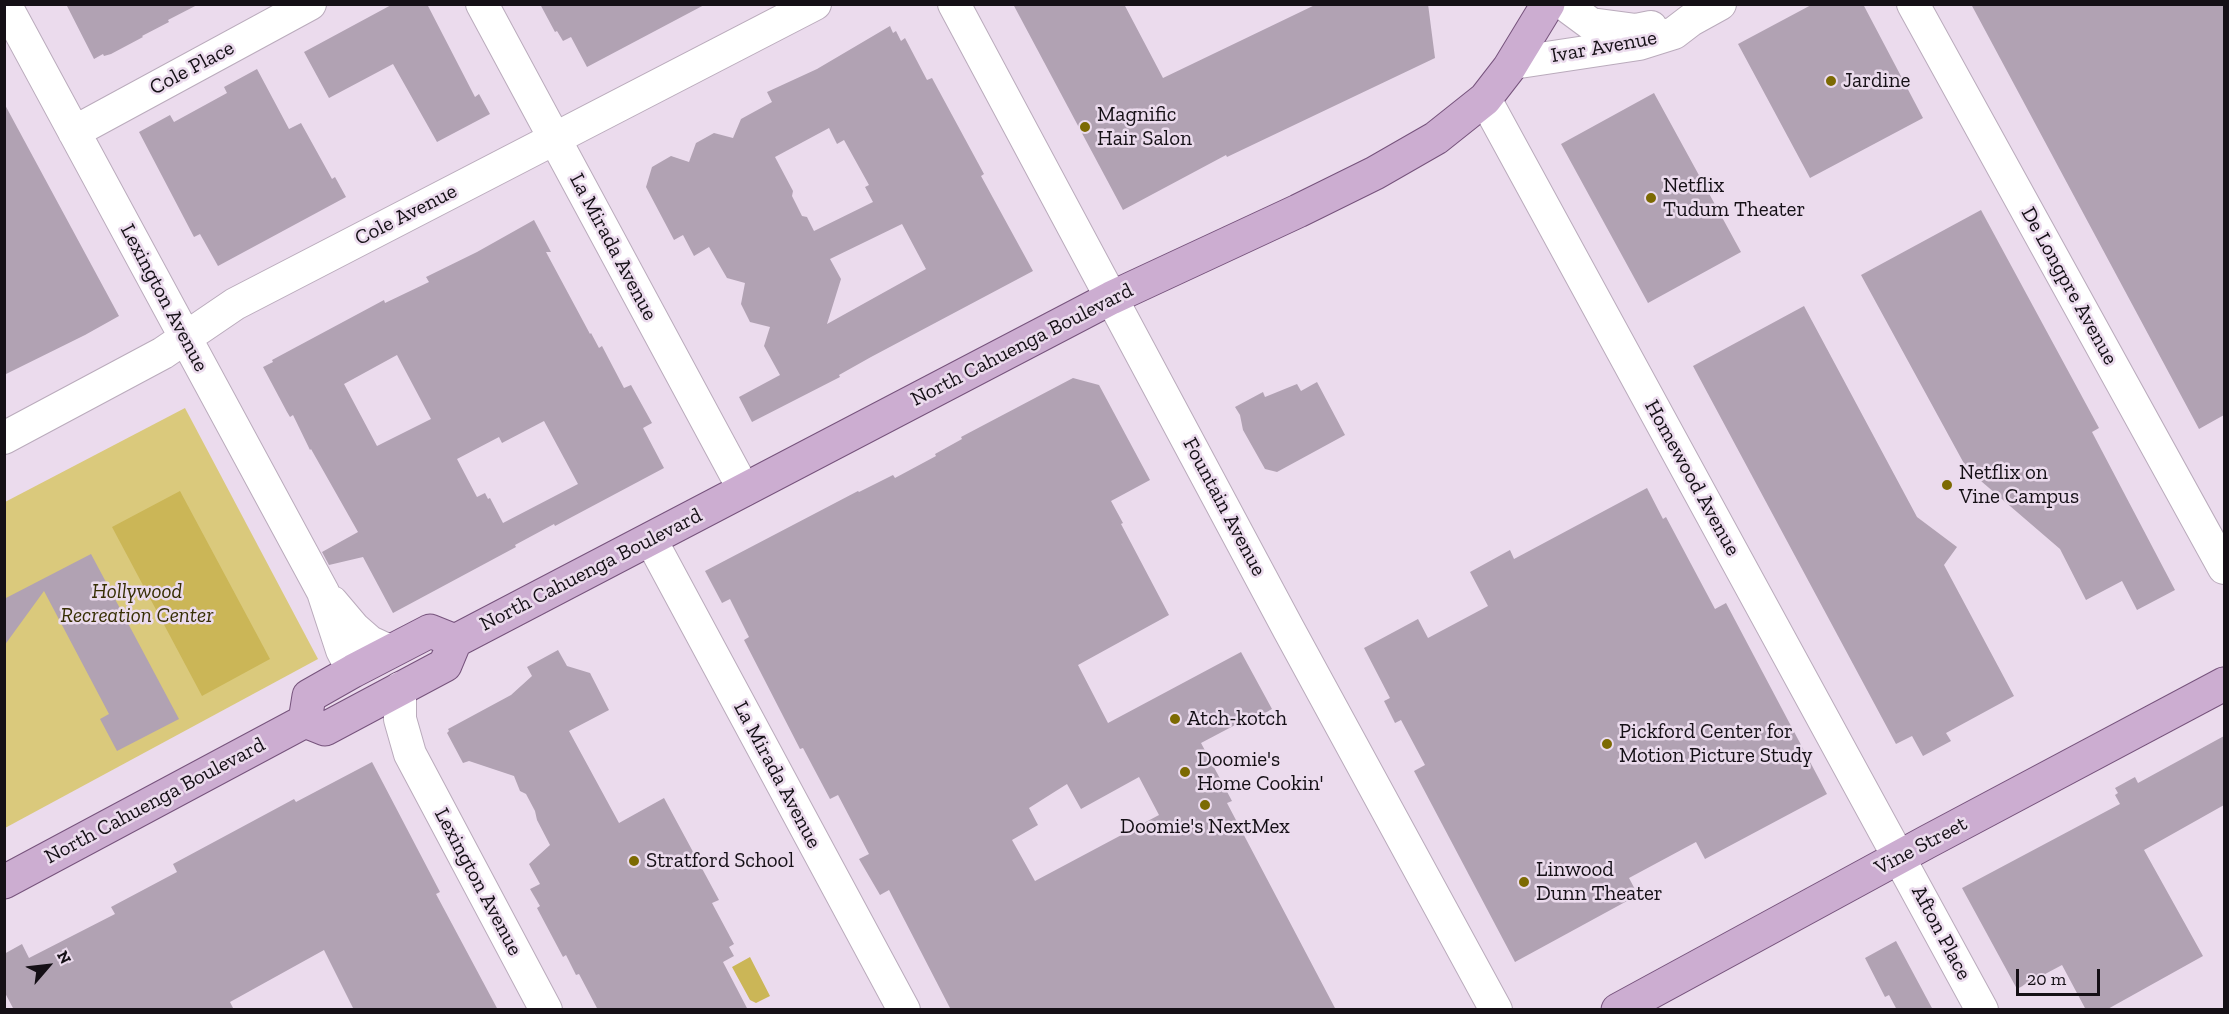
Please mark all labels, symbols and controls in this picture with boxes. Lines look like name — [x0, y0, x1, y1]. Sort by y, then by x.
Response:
street label: Ivar Avenue — [1549, 25, 1659, 69]
street label: Cole Place — [146, 35, 238, 101]
place label: Jardine — [1843, 68, 1910, 94]
marker: Jardine — [1824, 74, 1838, 88]
place label: Magnific Hair Salon — [1097, 102, 1192, 152]
marker: Magnific Hair Salon — [1078, 120, 1092, 134]
street label: La Mirada Avenue — [564, 169, 662, 325]
place label: Netflix Tudum Theater — [1663, 173, 1805, 223]
street label: Cole Avenue — [351, 179, 461, 251]
marker: Netflix Tudum Theater — [1644, 191, 1658, 205]
street label: De Longpre Avenue — [2015, 203, 2123, 369]
street label: Lexington Avenue — [115, 220, 213, 376]
street label: North Cahuenga Boulevard — [907, 278, 1137, 412]
street label: Homewood Avenue — [1639, 396, 1745, 560]
street label: Fountain Avenue — [1177, 434, 1271, 580]
place label: Netflix on Vine Campus — [1959, 460, 2079, 510]
marker: Netflix on Vine Campus — [1940, 478, 1954, 492]
street label: North Cahuenga Boulevard — [476, 503, 706, 637]
park label: Hollywood Recreation Center — [61, 579, 213, 629]
street label: La Mirada Avenue — [728, 697, 826, 853]
place label: Atch-kotch — [1187, 706, 1287, 732]
marker: Atch-kotch — [1168, 712, 1182, 726]
place label: Pickford Center for Motion Picture Study — [1619, 719, 1813, 769]
street label: North Cahuenga Boulevard — [40, 732, 270, 870]
marker: Pickford Center for Motion Picture Study — [1600, 737, 1614, 751]
place label: Doomie's Home Cookin' — [1197, 747, 1324, 797]
marker: Doomie's Home Cookin' — [1178, 765, 1192, 779]
marker: Doomie's NextMex — [1198, 798, 1212, 812]
street label: Lexington Avenue — [429, 804, 527, 960]
street label: Vine Street — [1870, 811, 1972, 881]
place label: Doomie's NextMex — [1120, 814, 1290, 840]
place label: Stratford School — [646, 848, 794, 874]
marker: Stratford School — [627, 854, 641, 868]
place label: Linwood Dunn Theater — [1536, 857, 1663, 907]
marker: Linwood Dunn Theater — [1517, 875, 1531, 889]
street label: Afton Place — [1906, 882, 1976, 984]
north arrow — [18, 936, 78, 996]
text: N — [53, 947, 76, 967]
scale bar — [2019, 957, 2103, 995]
text: 20 m — [2027, 968, 2066, 990]

